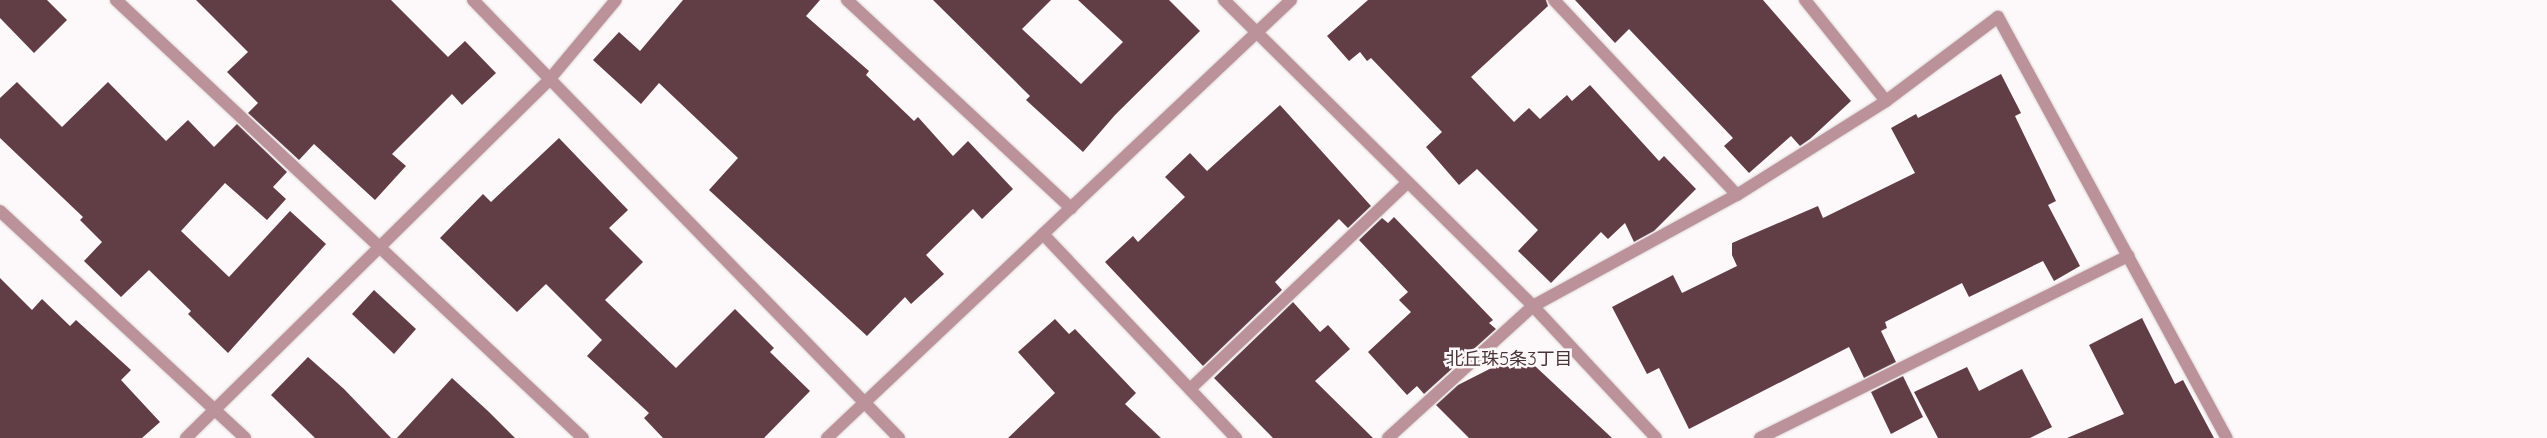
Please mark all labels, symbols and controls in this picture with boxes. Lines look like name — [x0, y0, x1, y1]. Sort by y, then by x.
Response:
district label: 北丘珠5条3丁目 — [1445, 348, 1573, 370]

